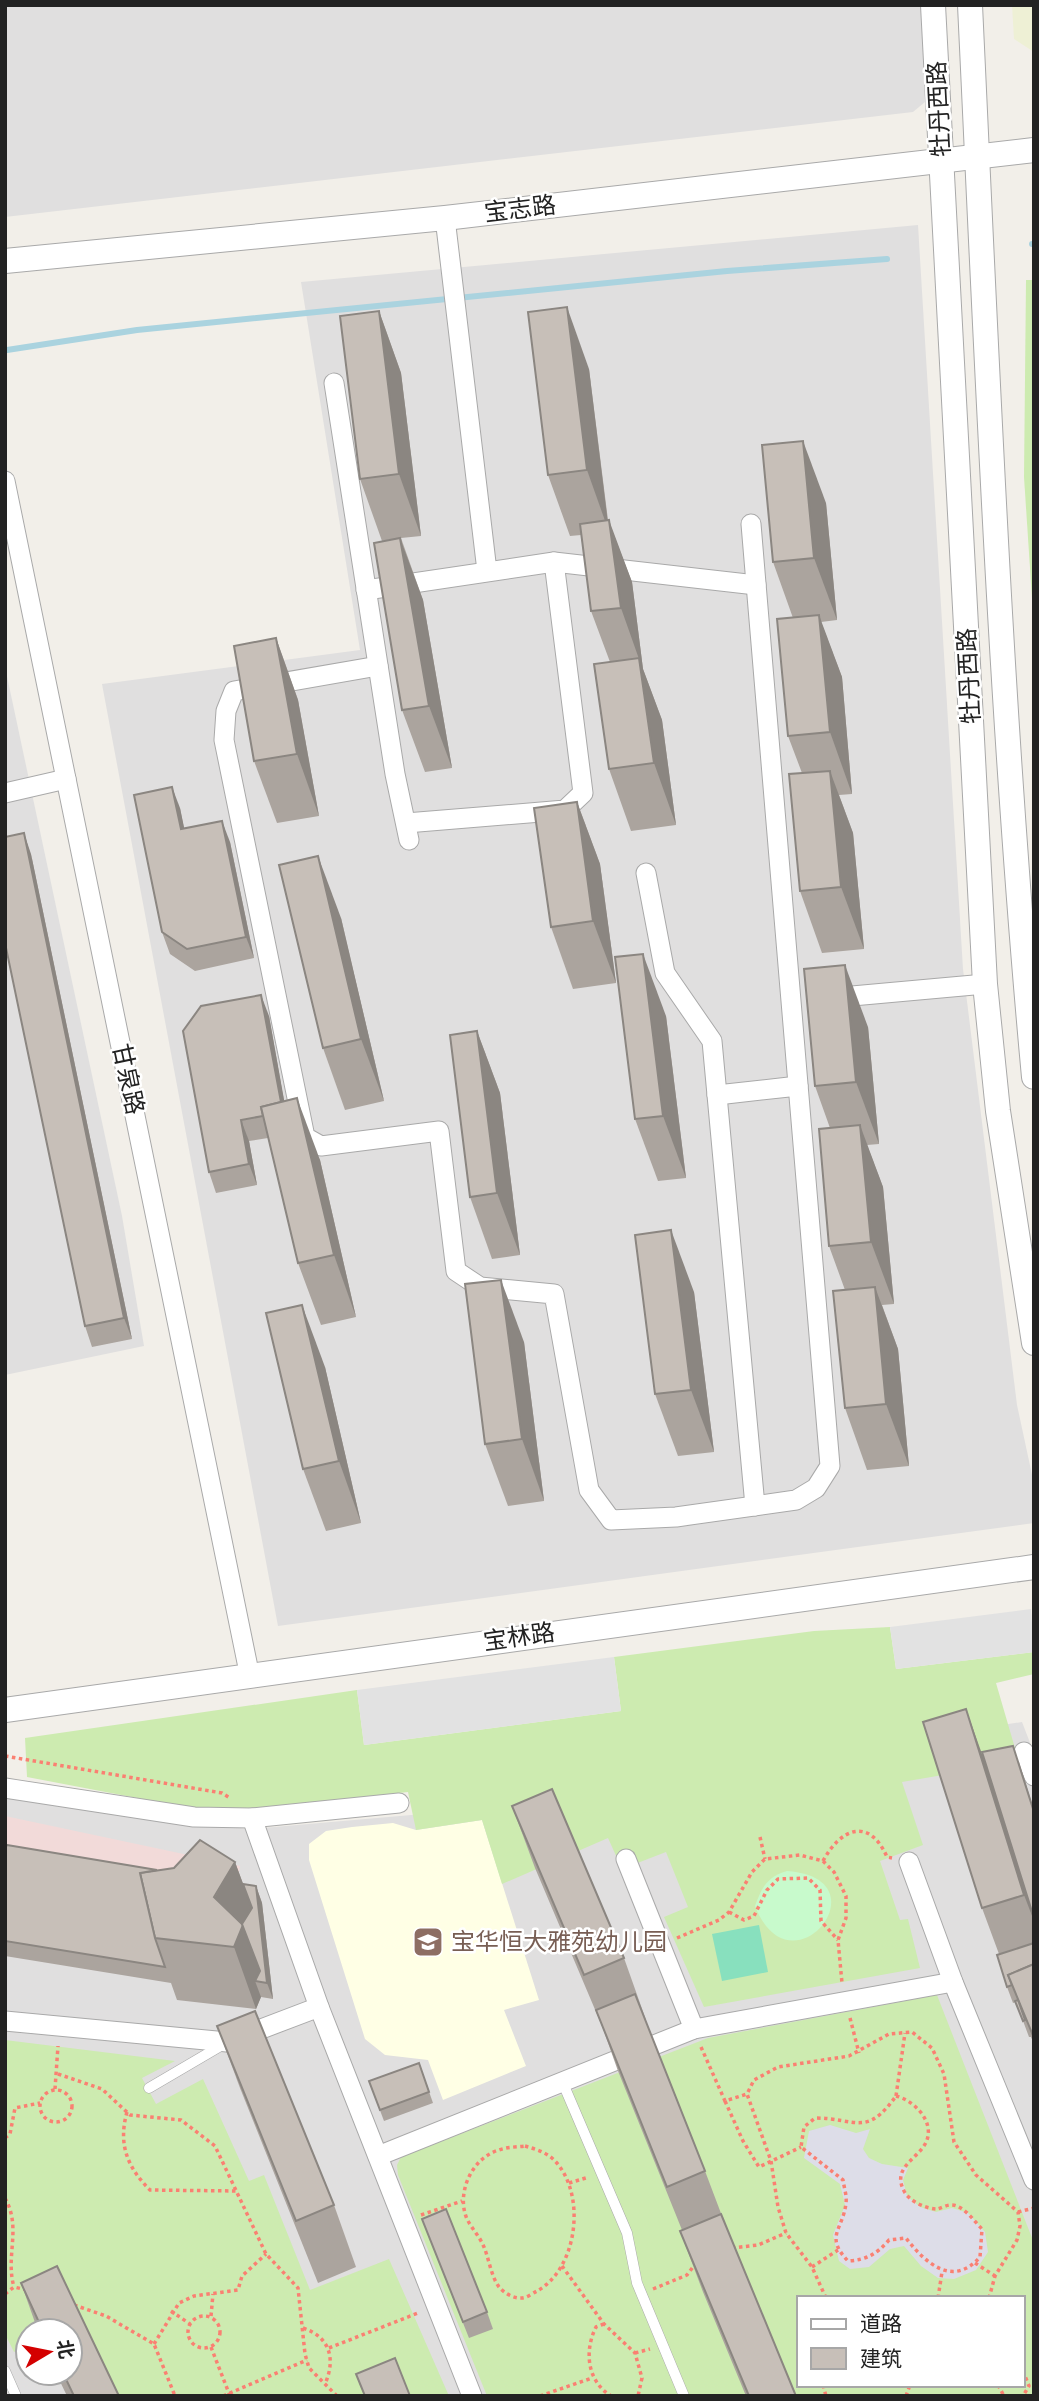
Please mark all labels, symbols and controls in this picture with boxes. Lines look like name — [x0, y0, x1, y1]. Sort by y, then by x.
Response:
street label: 牡丹西路 — [922, 60, 955, 158]
street label: 宝志路 — [482, 190, 557, 227]
street label: 牡丹西路 — [952, 627, 985, 725]
street label: 甘泉路 — [107, 1041, 150, 1117]
street label: 宝林路 — [481, 1617, 557, 1656]
school or university icon: 宝华恒大雅苑幼儿园 — [411, 1925, 445, 1959]
place label: 宝华恒大雅苑幼儿园 — [451, 1927, 667, 1956]
legend — [797, 2296, 1025, 2387]
text: 道路 — [860, 2311, 902, 2336]
north arrow — [14, 2317, 84, 2387]
text: 北 — [52, 2338, 78, 2360]
text: 建筑 — [860, 2346, 902, 2371]

